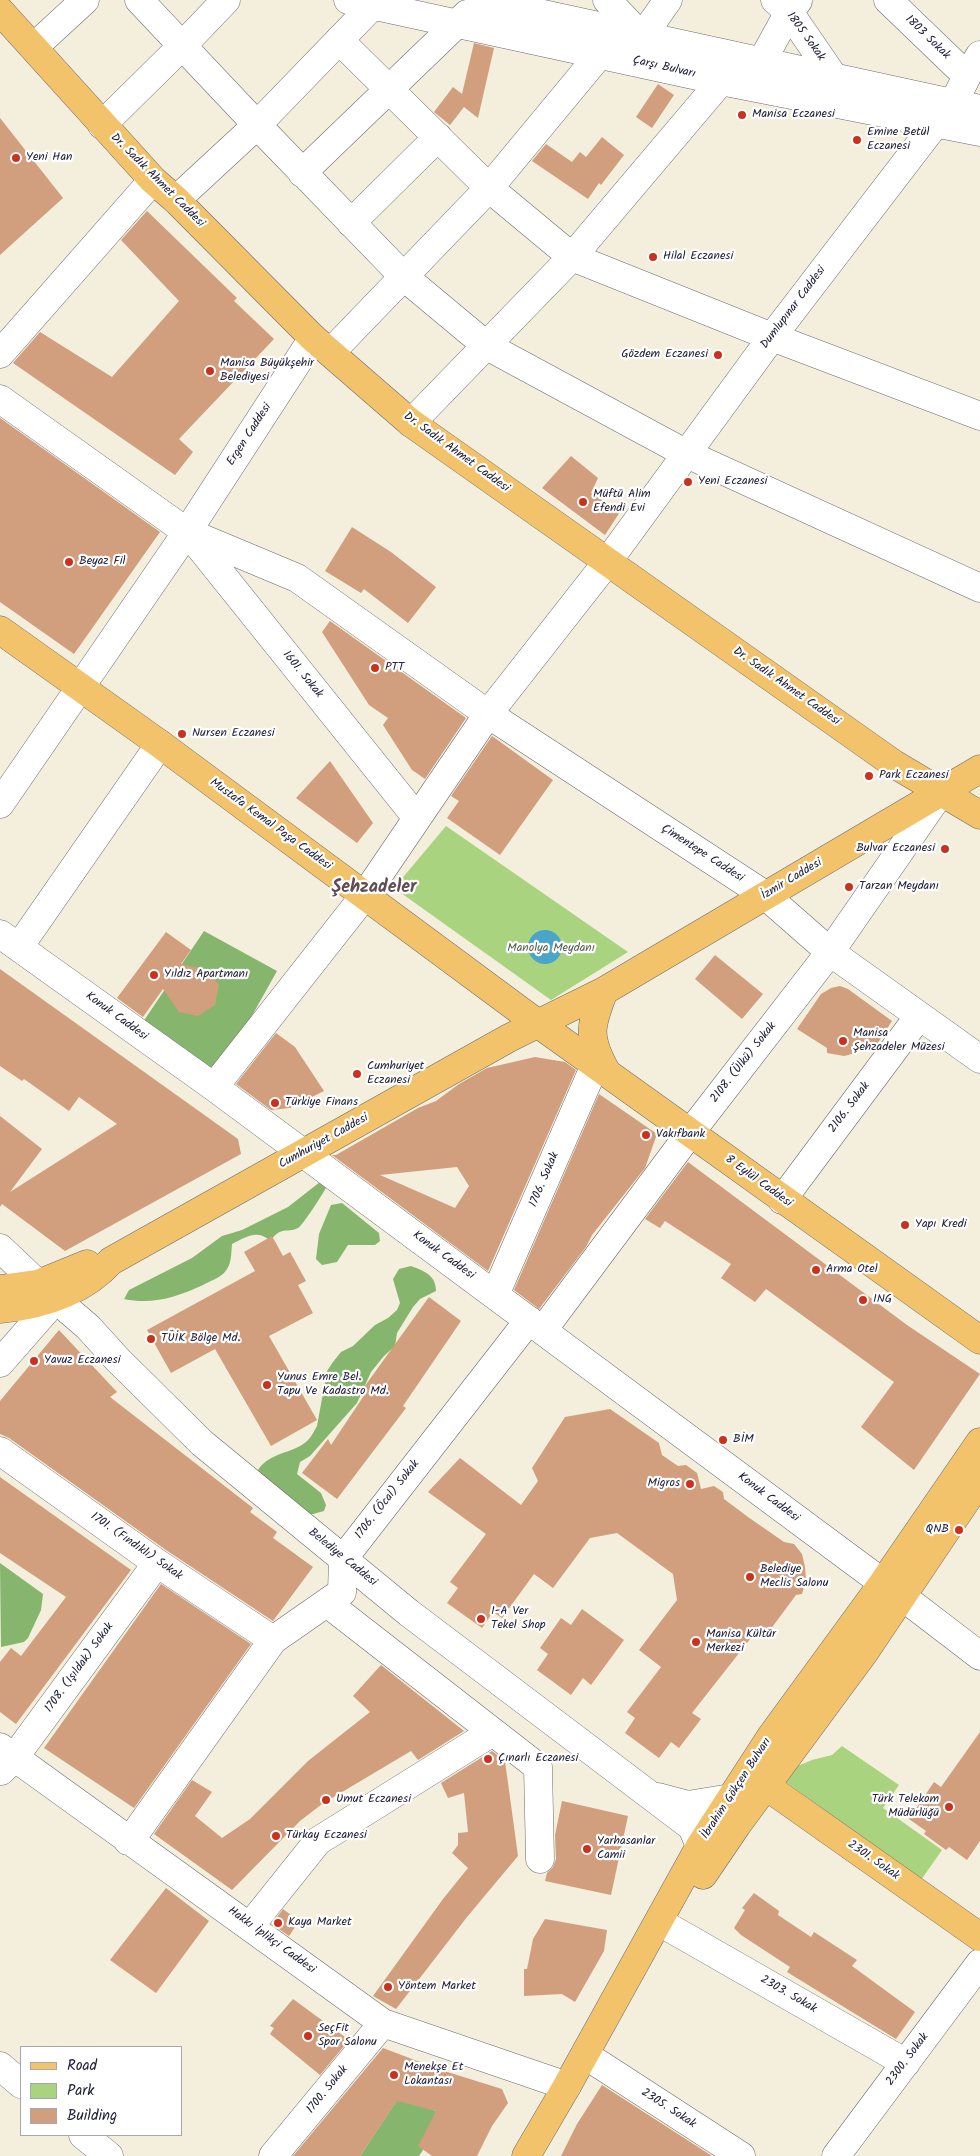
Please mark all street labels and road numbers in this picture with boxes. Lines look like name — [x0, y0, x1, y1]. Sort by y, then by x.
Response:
street label: 1805 Sokak — [782, 10, 828, 64]
street label: 1803 Sokak — [901, 13, 953, 63]
street label: Çarşı Bulvarı — [631, 54, 697, 82]
street label: Dr. Sadık Ahmet Caddesi — [107, 131, 207, 231]
street label: Dumlupınar Caddesi — [758, 264, 830, 352]
street label: Ergen Caddesi — [225, 401, 275, 469]
street label: Dr. Sadık Ahmet Caddesi — [400, 410, 512, 496]
street label: Dr. Sadık Ahmet Caddesi — [730, 645, 842, 729]
street label: 1601. Sokak — [279, 648, 325, 702]
street label: Mustafa Kemal Paşa Caddesi — [206, 776, 334, 874]
street label: Çimentepe Caddesi — [658, 822, 746, 886]
street label: İzmir Caddesi — [759, 856, 825, 904]
street label: Konuk Caddesi — [82, 990, 150, 1044]
street label: 2108. (Ülkü) Sokak — [708, 1020, 780, 1106]
street label: 2106. Sokak — [826, 1080, 874, 1136]
street label: Cumhuriyet Caddesi — [277, 1111, 371, 1173]
street label: 1706. Sokak — [527, 1150, 563, 1210]
street label: 8 Eylül Caddesi — [722, 1153, 794, 1211]
street label: Konuk Caddesi — [409, 1229, 477, 1283]
street label: 1706. (Öcal) Sokak — [353, 1458, 423, 1542]
street label: Konuk Caddesi — [734, 1470, 802, 1526]
street label: 1701. (Fındıklı) Sokak — [87, 1510, 185, 1584]
street label: Belediye Caddesi — [305, 1526, 379, 1590]
street label: 1708. (Işıldak) Sokak — [43, 1620, 117, 1716]
street label: İbrahim Gökçen Bulvarı — [699, 1736, 775, 1842]
street label: 2301. Sokak — [844, 1838, 902, 1884]
street label: Hakkı İplikçi Caddesi — [224, 1904, 318, 1978]
street label: 2303. Sokak — [757, 1973, 819, 2017]
street label: 2300. Sokak — [884, 2031, 932, 2089]
street label: 1700. Sokak — [304, 2063, 352, 2117]
street label: 2305. Sokak — [638, 2086, 698, 2132]

